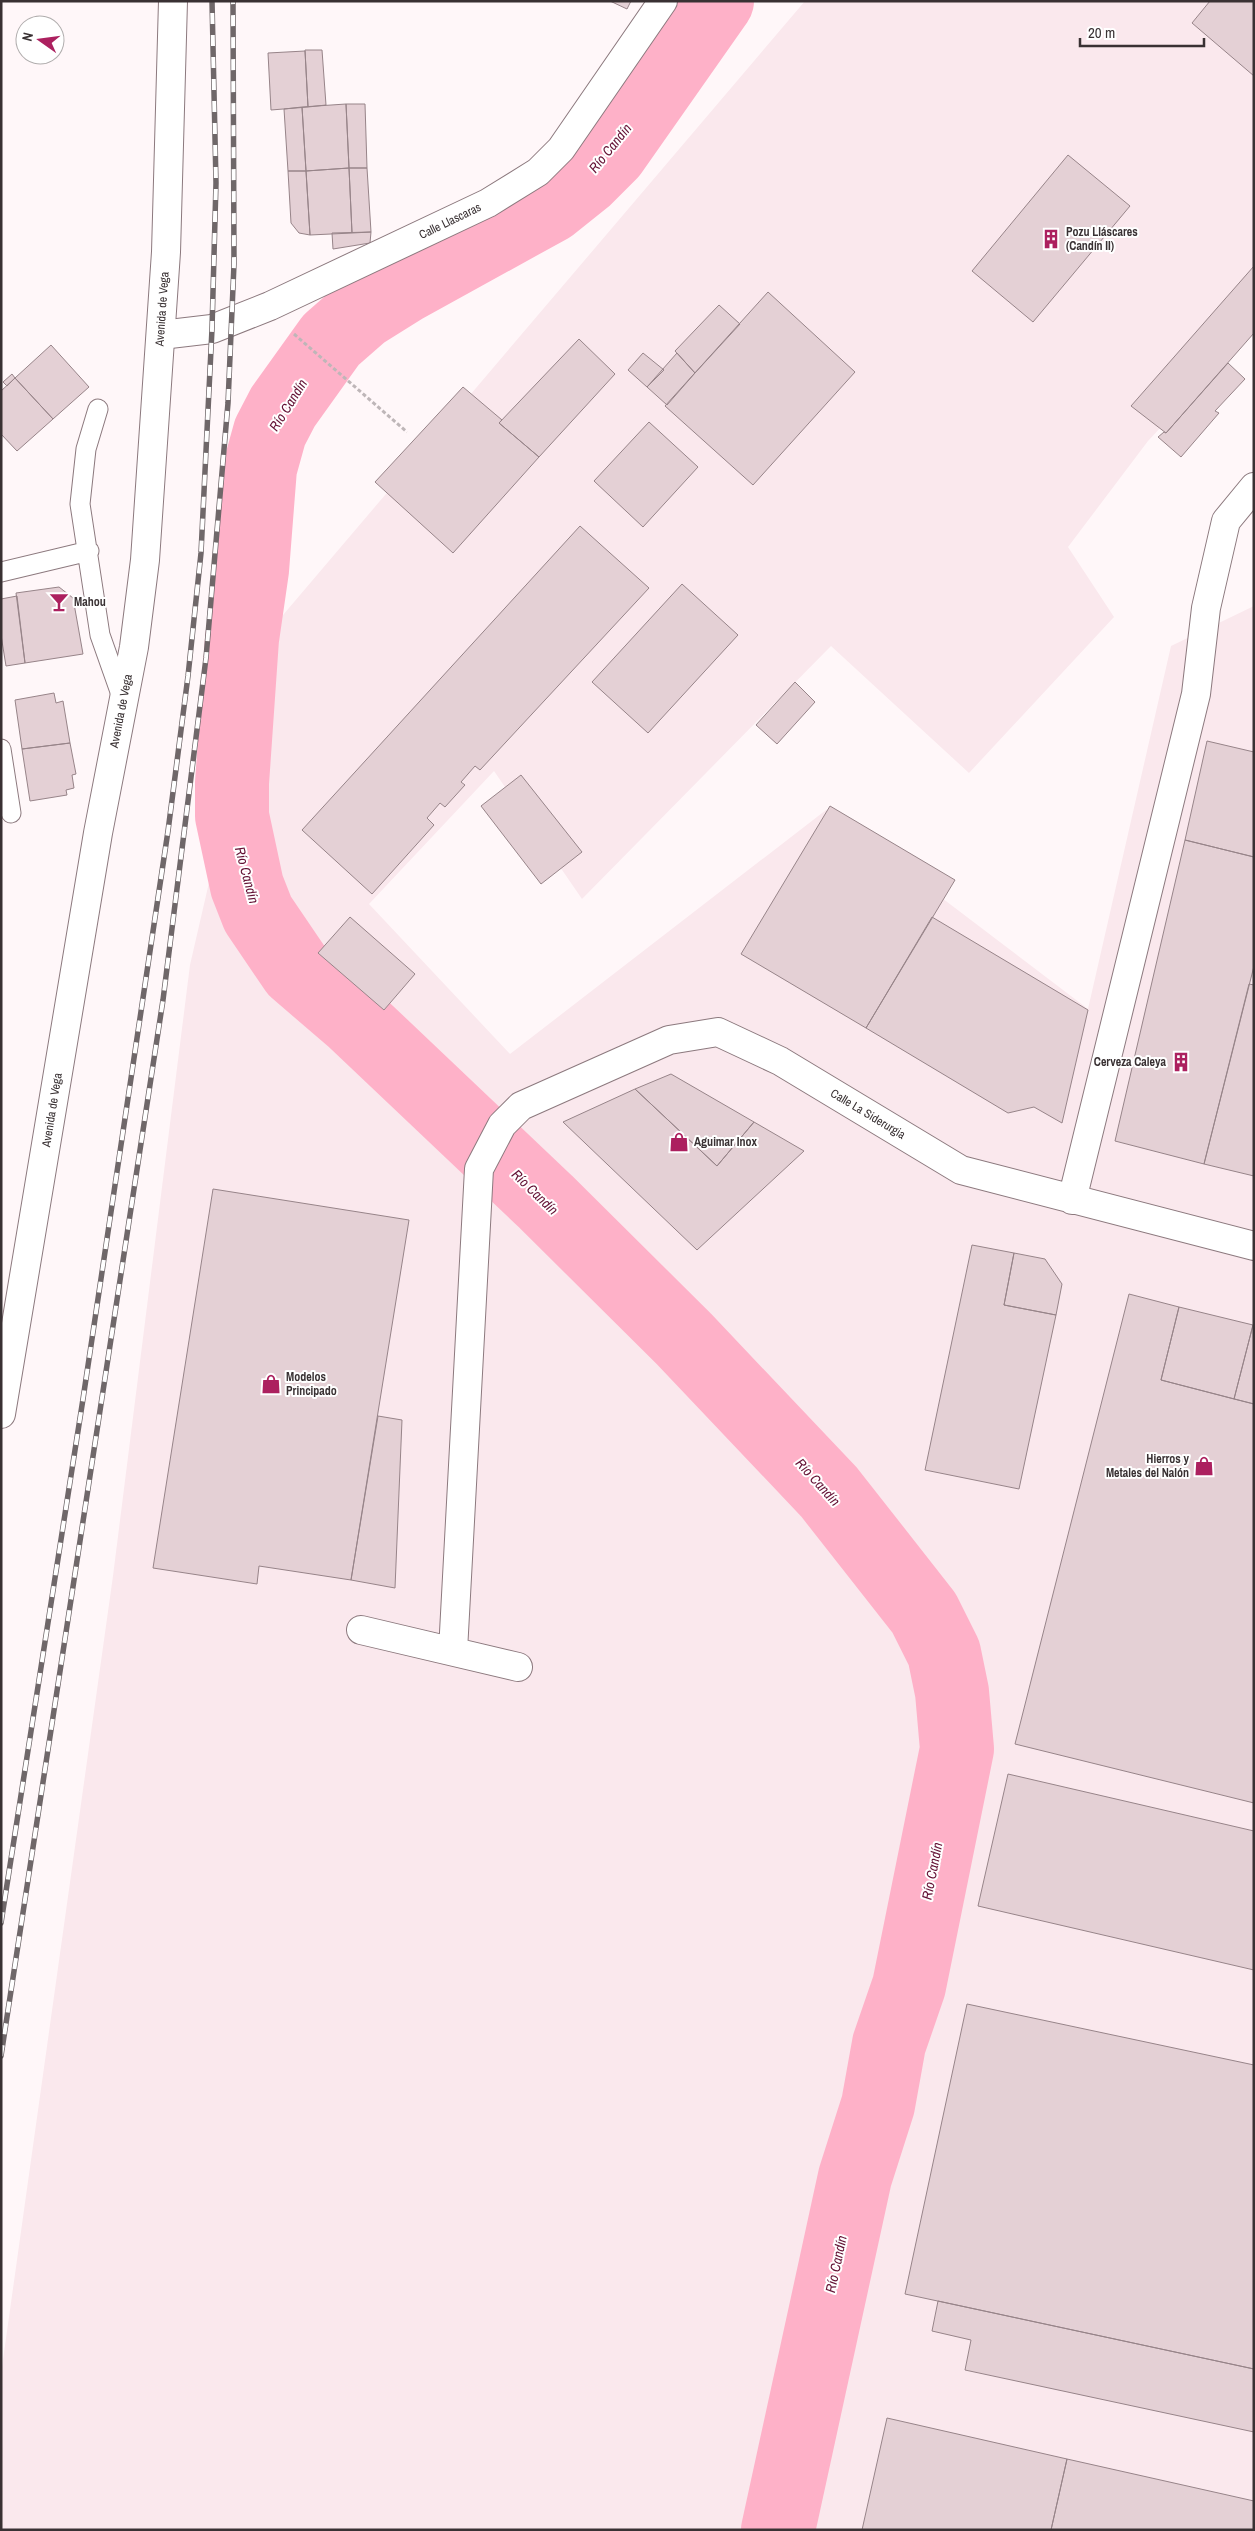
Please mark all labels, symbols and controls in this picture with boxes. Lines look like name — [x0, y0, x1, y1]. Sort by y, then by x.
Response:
north arrow — [15, 15, 65, 65]
scale bar — [1080, 15, 1204, 47]
text: 20 m — [1088, 22, 1115, 43]
text: N — [18, 31, 37, 43]
water label: Río Candín — [585, 120, 635, 176]
street label: Calle Llascaras — [416, 199, 484, 243]
place label: Pozu Lláscares (Candín II) — [1066, 224, 1138, 254]
building icon: Pozu Lláscares (Candín II) — [1040, 228, 1062, 250]
street label: Avenida de Vega — [151, 271, 173, 348]
water label: Río Candín — [265, 376, 311, 434]
bar icon: Mahou — [48, 591, 70, 613]
place label: Mahou — [74, 594, 106, 610]
street label: Avenida de Vega — [106, 672, 136, 750]
water label: Río Candín — [231, 845, 263, 905]
building icon: Cerveza Caleya — [1170, 1051, 1192, 1073]
place label: Cerveza Caleya — [1094, 1054, 1167, 1070]
street label: Avenida de Vega — [38, 1071, 66, 1149]
street label: Calle La Siderurgia — [828, 1085, 909, 1143]
shop icon: Aguimar Inox — [668, 1131, 690, 1153]
place label: Aguimar Inox — [694, 1134, 757, 1150]
water label: Río Candín — [508, 1165, 562, 1219]
place label: Modelos Principado — [286, 1369, 337, 1399]
shop icon: Modelos Principado — [260, 1373, 282, 1395]
place label: Hierros y Metales del Nalón — [1106, 1451, 1190, 1481]
water label: Río Candín — [792, 1454, 844, 1510]
shop icon: Hierros y Metales del Nalón — [1193, 1455, 1215, 1477]
water label: Río Candín — [918, 1841, 946, 1901]
water label: Río Candín — [821, 2234, 851, 2294]

